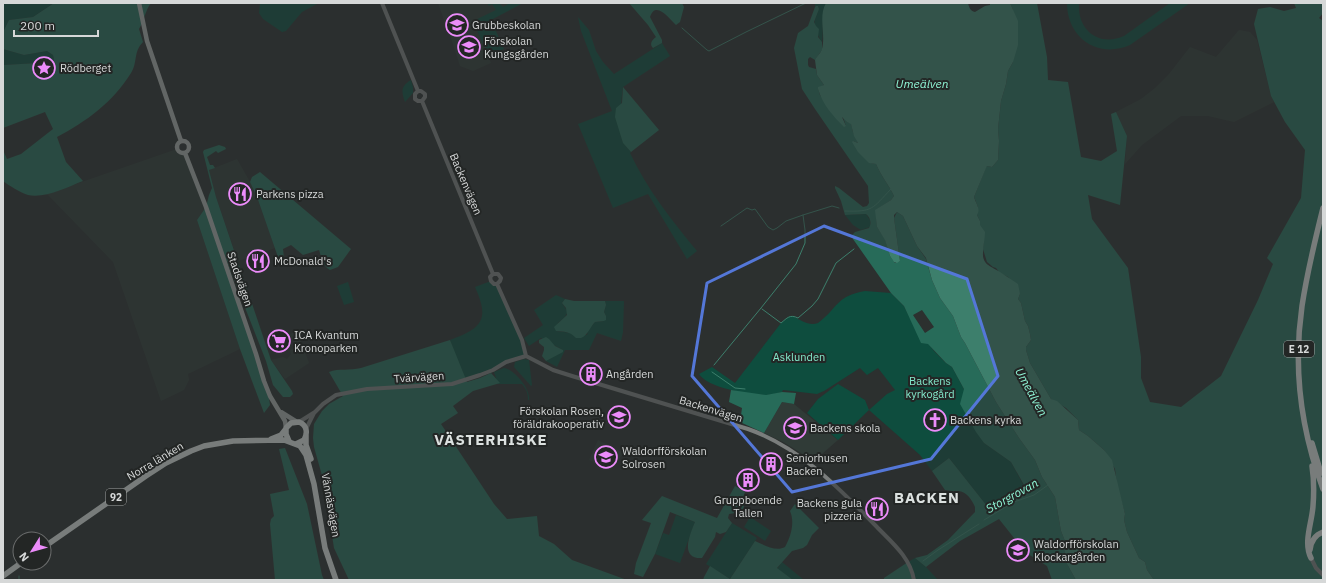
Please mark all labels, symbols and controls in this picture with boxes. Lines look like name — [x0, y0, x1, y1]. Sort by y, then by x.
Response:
scale bar — [14, 12, 98, 38]
school or university icon: Grubbeskolan — [444, 12, 470, 38]
text: 200 m — [20, 18, 55, 33]
place label: Grubbeskolan — [472, 18, 541, 32]
school or university icon: Förskolan Kungsgården — [456, 34, 482, 60]
place label: Förskolan Kungsgården — [484, 34, 549, 61]
place icon: Rödberget — [31, 55, 57, 81]
place label: Rödberget — [60, 61, 111, 75]
water label: Umeälven — [896, 76, 949, 91]
street label: Backenvägen — [447, 151, 485, 217]
restaurant icon: Parkens pizza — [227, 181, 253, 207]
place label: Parkens pizza — [256, 187, 324, 201]
restaurant icon: McDonald's — [245, 248, 271, 274]
street label: Stadsvägen — [224, 250, 256, 308]
place label: McDonald's — [274, 254, 332, 268]
supermarket icon: ICA Kvantum Kronoparken — [266, 328, 292, 354]
place label: ICA Kvantum Kronoparken — [294, 328, 359, 355]
road number: E 12 — [1284, 341, 1314, 357]
park label: Asklunden — [773, 350, 825, 364]
building icon: Angården — [578, 361, 604, 387]
water label: Umeälven — [1012, 365, 1051, 419]
place label: Angården — [606, 367, 654, 381]
street label: Tvärvägen — [393, 368, 445, 386]
park label: Backens kyrkogård — [905, 374, 955, 401]
street label: Backenvägen — [678, 393, 744, 425]
place label: Förskolan Rosen, föräldrakooperativ — [513, 404, 605, 431]
school or university icon: Förskolan Rosen, föräldrakooperativ — [606, 404, 632, 430]
church icon: Backens kyrka — [922, 407, 948, 433]
place label: Backens kyrka — [950, 413, 1022, 427]
school or university icon: Backens skola — [782, 415, 808, 441]
place label: Backens skola — [810, 421, 881, 435]
district label: VÄSTERHISKE — [434, 430, 548, 449]
street label: Norra länken — [124, 439, 186, 483]
school or university icon: Waldorfförskolan Solrosen — [593, 444, 619, 470]
place label: Waldorfförskolan Solrosen — [622, 444, 707, 471]
building icon: Seniorhusen Backen — [758, 451, 784, 477]
place label: Seniorhusen Backen — [786, 451, 848, 478]
building icon: Gruppboende Tallen — [735, 467, 761, 493]
street label: Vännäsvägen — [318, 472, 344, 538]
water label: Storgrovan — [983, 475, 1041, 516]
district label: BACKEN — [894, 488, 960, 507]
road number: 92 — [106, 489, 126, 505]
place label: Gruppboende Tallen — [714, 493, 782, 520]
place label: Backens gula pizzeria — [797, 496, 862, 523]
restaurant icon: Backens gula pizzeria — [864, 496, 890, 522]
north arrow — [12, 531, 52, 571]
school or university icon: Waldorfförskolan Klockargården — [1005, 537, 1031, 563]
place label: Waldorfförskolan Klockargården — [1034, 537, 1119, 564]
text: N — [16, 550, 32, 564]

